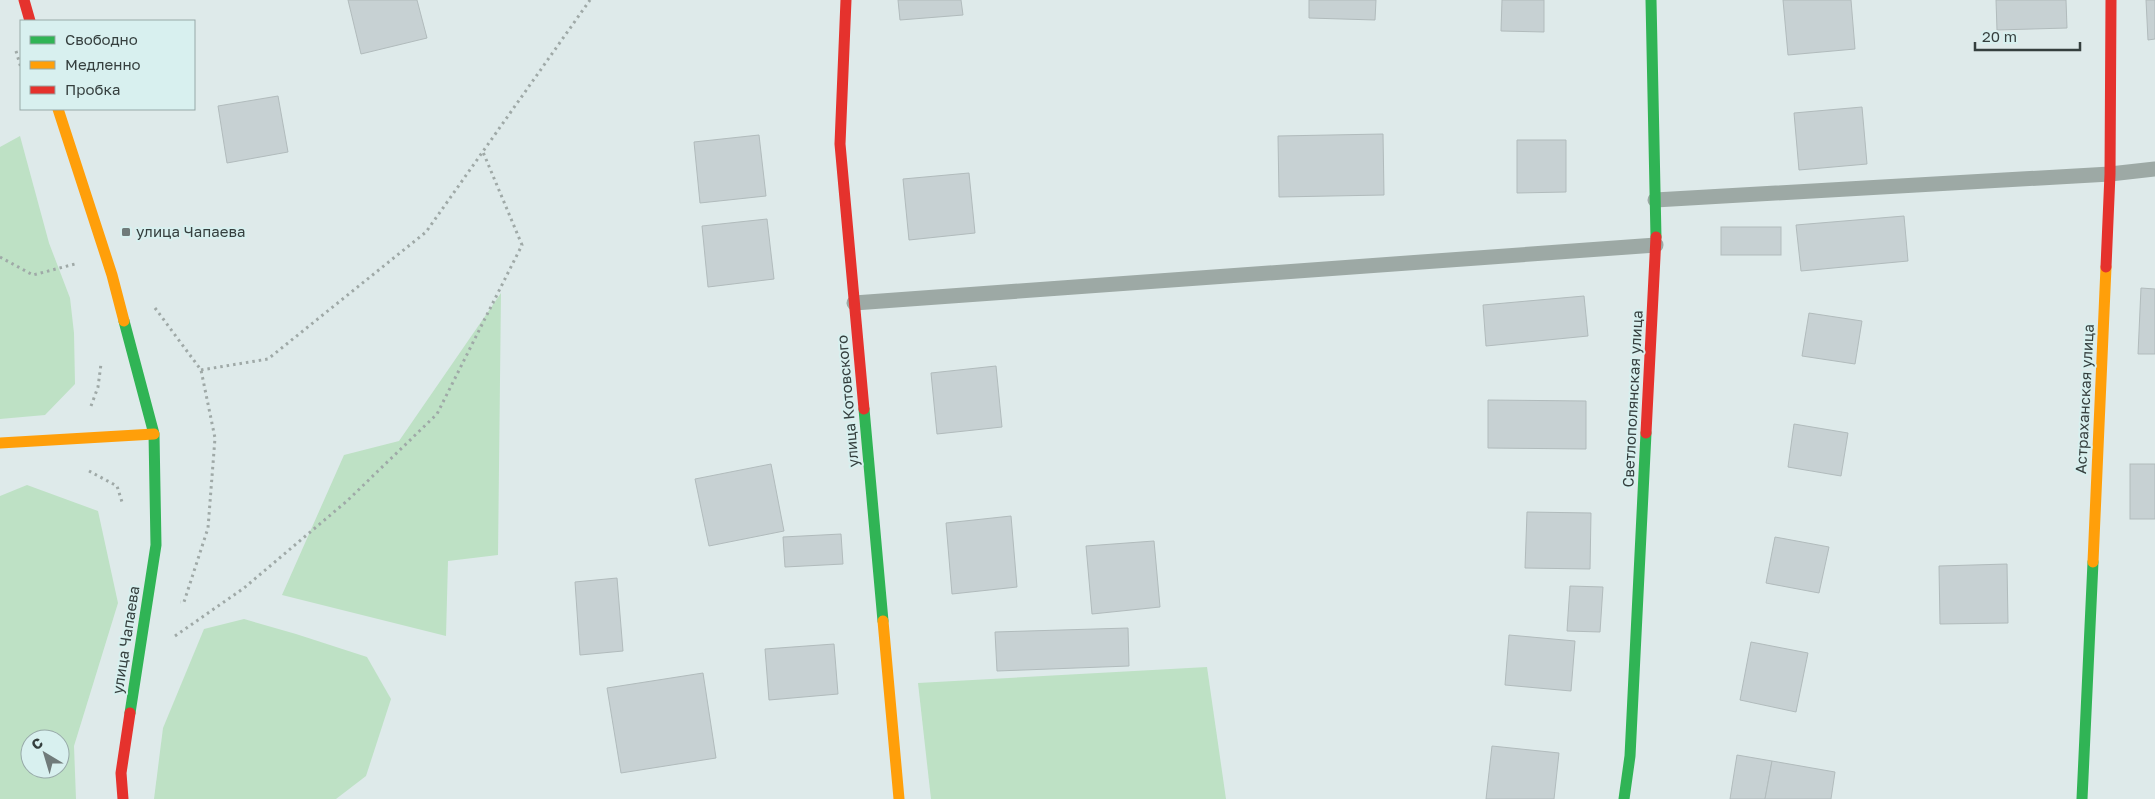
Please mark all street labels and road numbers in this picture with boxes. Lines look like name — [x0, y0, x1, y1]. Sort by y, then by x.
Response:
street label: Светлополянская улица — [1618, 310, 1646, 488]
street label: Астраханская улица — [2071, 323, 2097, 474]
street label: улица Котовского — [832, 334, 862, 468]
street label: улица Чапаева — [108, 584, 142, 695]

